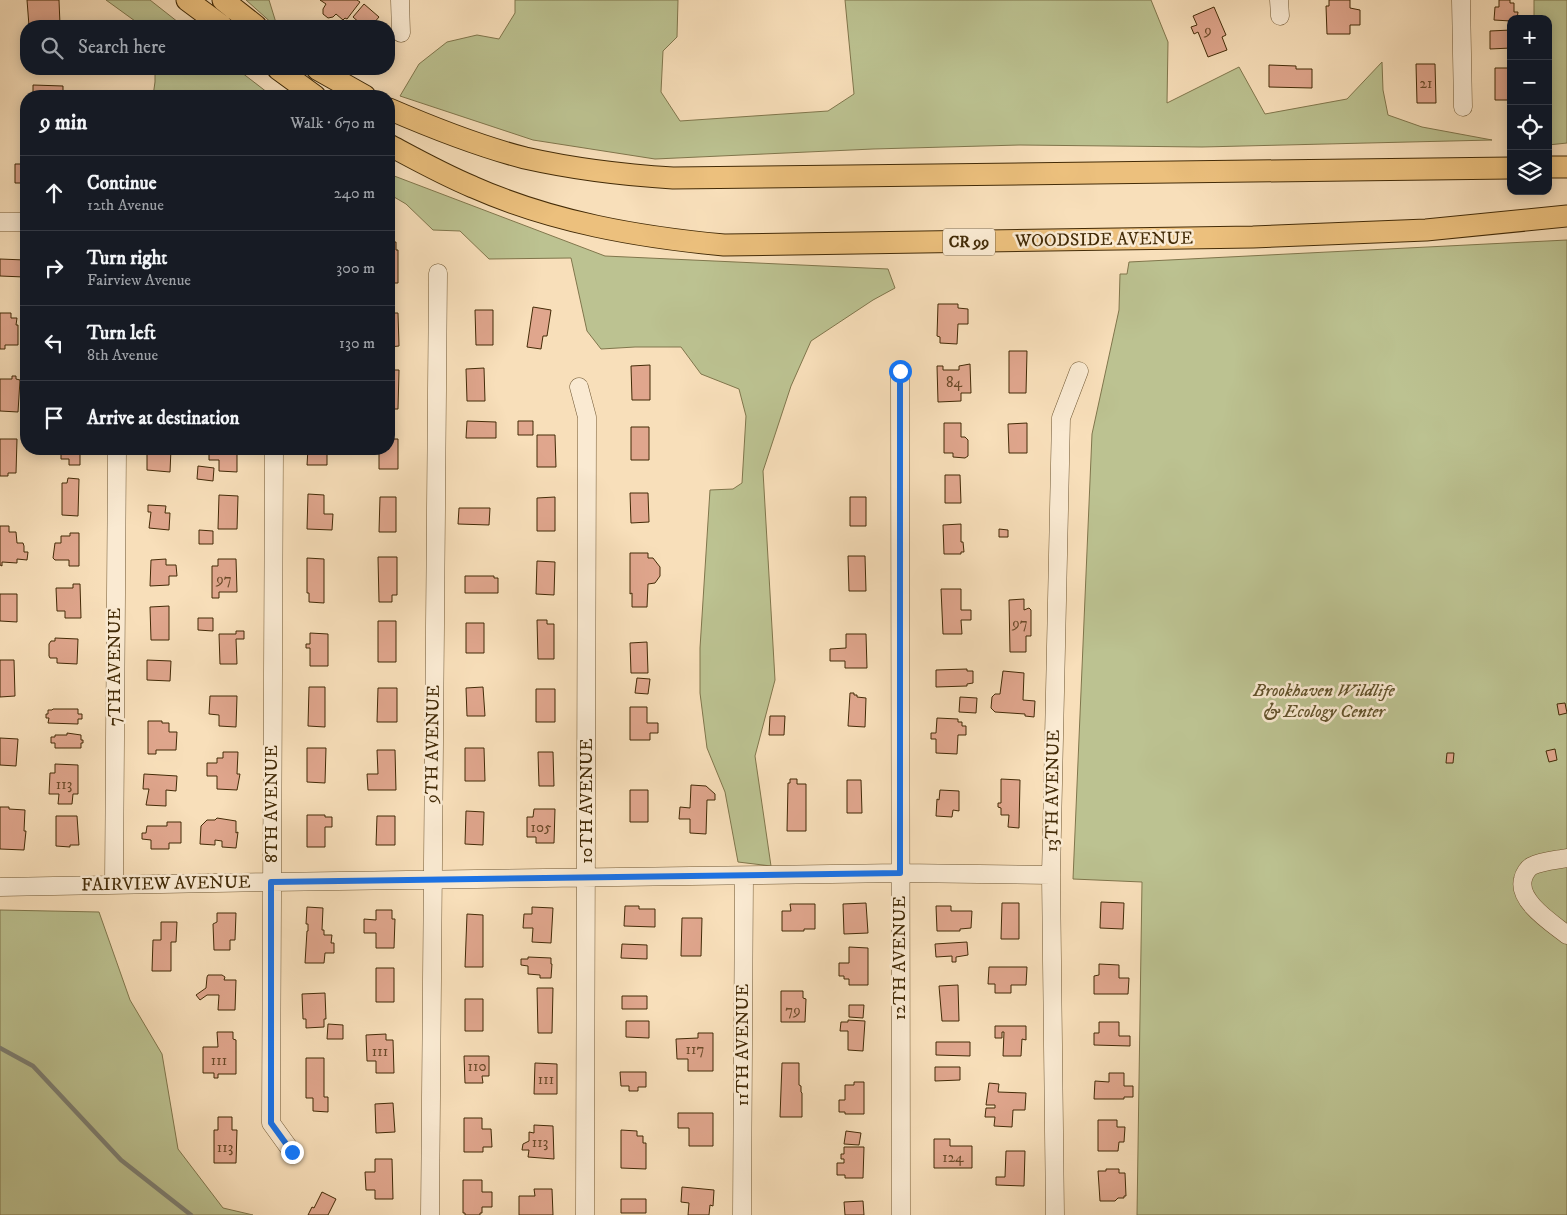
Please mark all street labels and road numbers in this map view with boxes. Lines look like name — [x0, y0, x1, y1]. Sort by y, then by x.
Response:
street label: WOODSIDE AVENUE — [1014, 227, 1194, 253]
road number: CR 99 — [943, 228, 995, 256]
street label: 7TH AVENUE — [104, 607, 126, 726]
street label: 9TH AVENUE — [421, 684, 445, 804]
street label: 13TH AVENUE — [1041, 729, 1065, 852]
street label: 10TH AVENUE — [576, 738, 598, 864]
street label: 8TH AVENUE — [261, 745, 283, 863]
street label: FAIRVIEW AVENUE — [81, 872, 251, 896]
street label: 12TH AVENUE — [889, 895, 911, 1020]
street label: 11TH AVENUE — [732, 984, 754, 1106]

